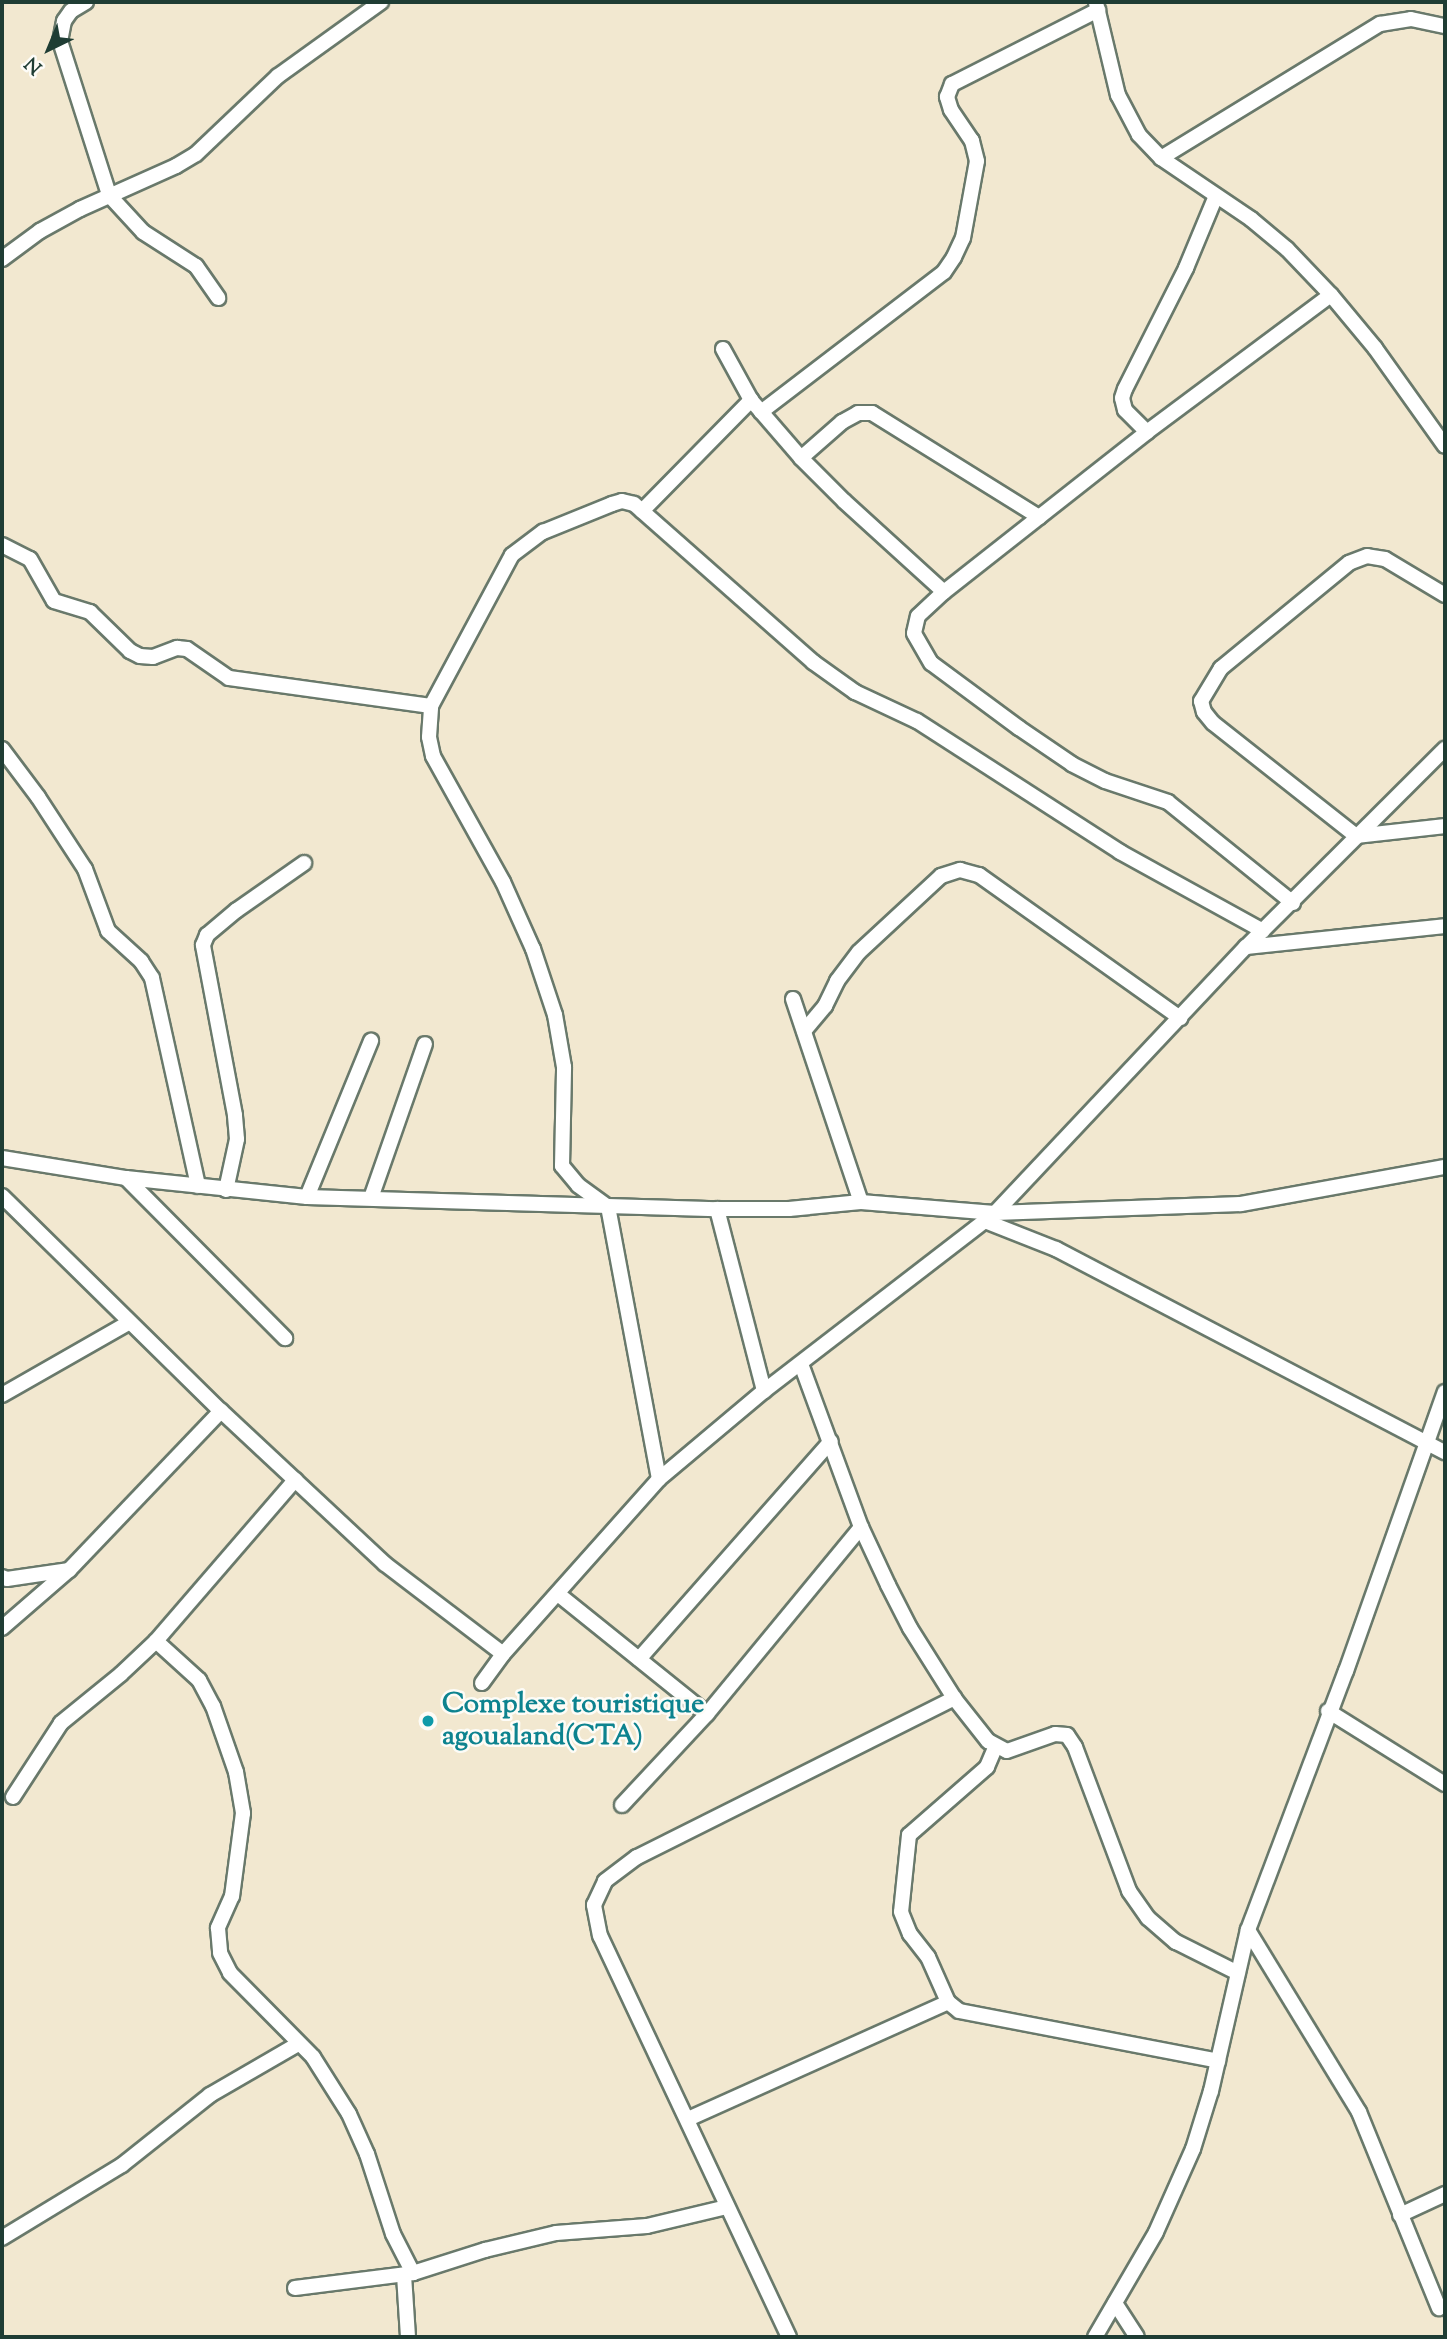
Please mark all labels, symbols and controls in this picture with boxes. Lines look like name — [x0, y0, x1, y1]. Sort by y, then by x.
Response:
north arrow — [14, 14, 84, 84]
text: N — [20, 50, 49, 80]
place label: Complexe touristique agoualand(CTA) — [442, 1688, 704, 1754]
marker: Complexe touristique agoualand(CTA) — [420, 1713, 436, 1729]

